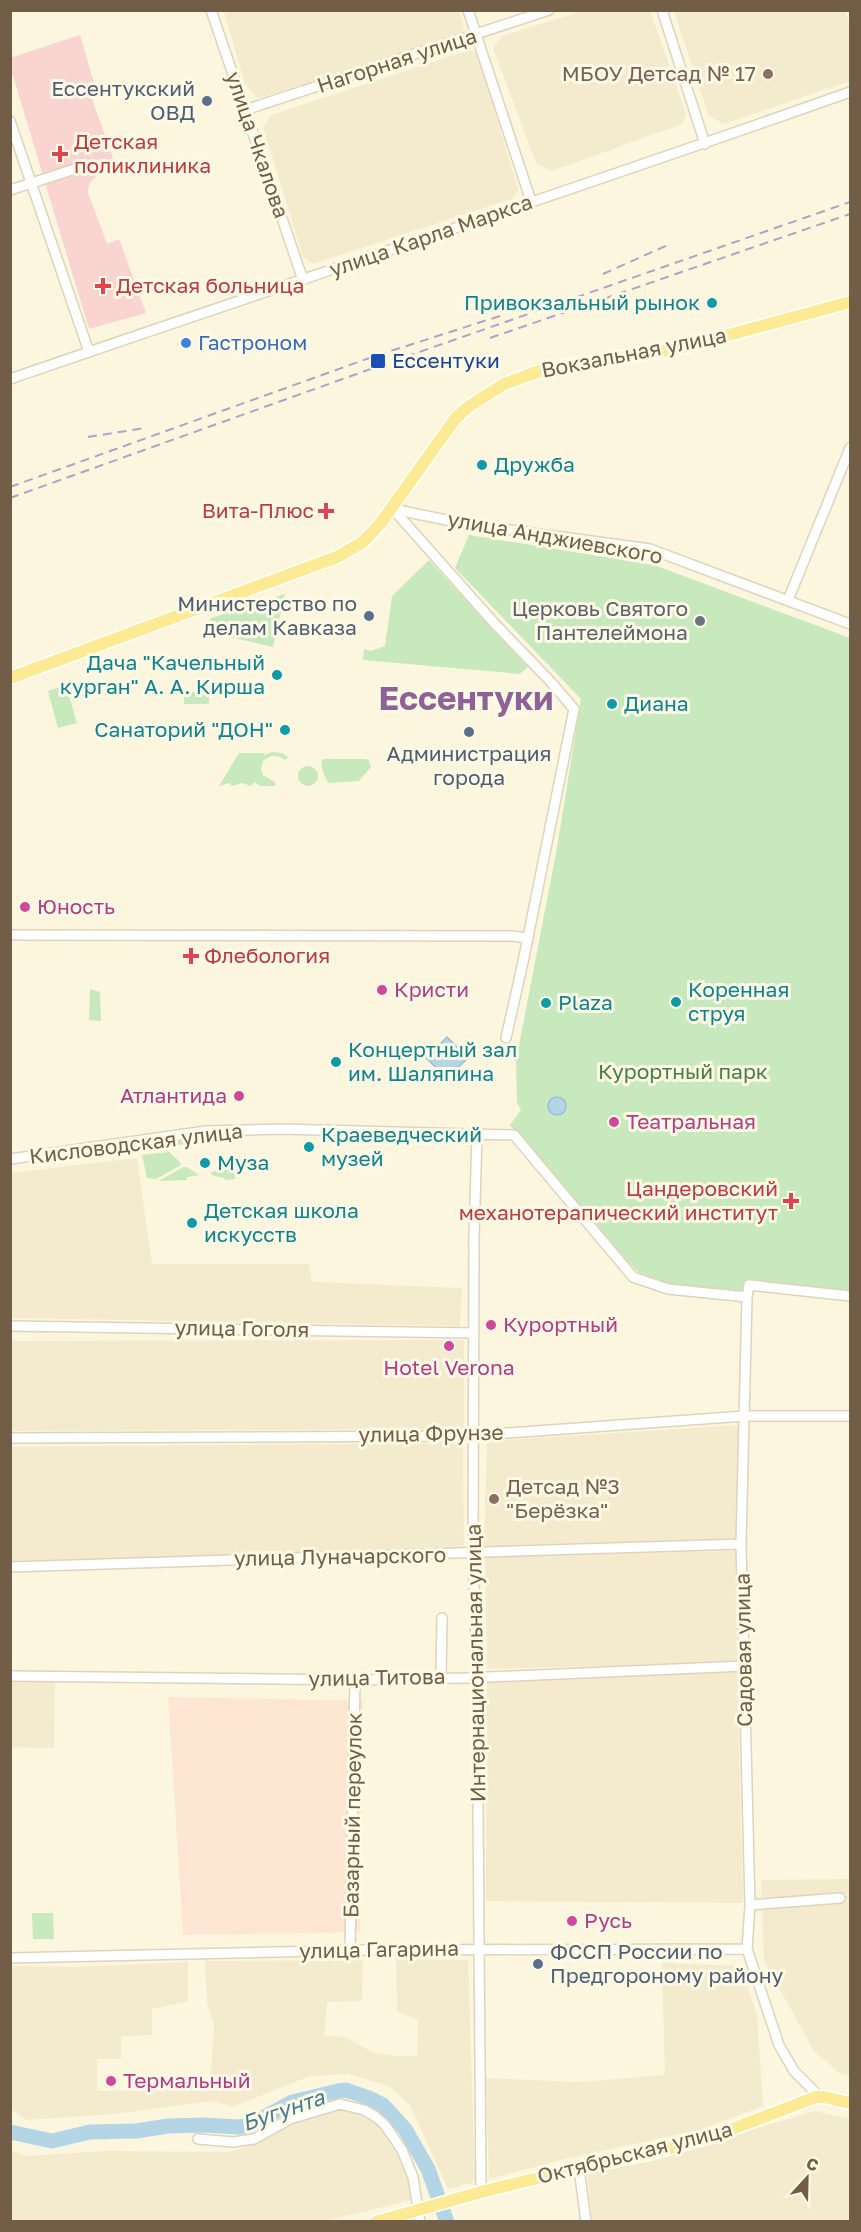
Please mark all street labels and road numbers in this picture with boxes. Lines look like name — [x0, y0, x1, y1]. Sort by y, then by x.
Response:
street label: Нагорная улица — [314, 22, 480, 98]
street label: улица Чкалова — [221, 68, 295, 221]
street label: улица Карла Маркса — [326, 188, 536, 282]
street label: Вокзальная улица — [539, 321, 729, 383]
street label: улица Анджиевского — [446, 505, 665, 569]
street label: Кисловодская улица — [28, 1117, 244, 1169]
street label: улица Гоголя — [174, 1314, 310, 1342]
street label: улица Фрунзе — [358, 1419, 504, 1447]
street label: Интернациональная улица — [460, 1524, 490, 1802]
street label: улица Луначарского — [234, 1541, 446, 1571]
street label: Садовая улица — [729, 1573, 757, 1727]
street label: улица Титова — [308, 1663, 446, 1691]
street label: Базарный переулок — [337, 1712, 367, 1918]
street label: улица Гагарина — [299, 1935, 459, 1963]
street label: Октябрьская улица — [534, 2115, 735, 2189]

